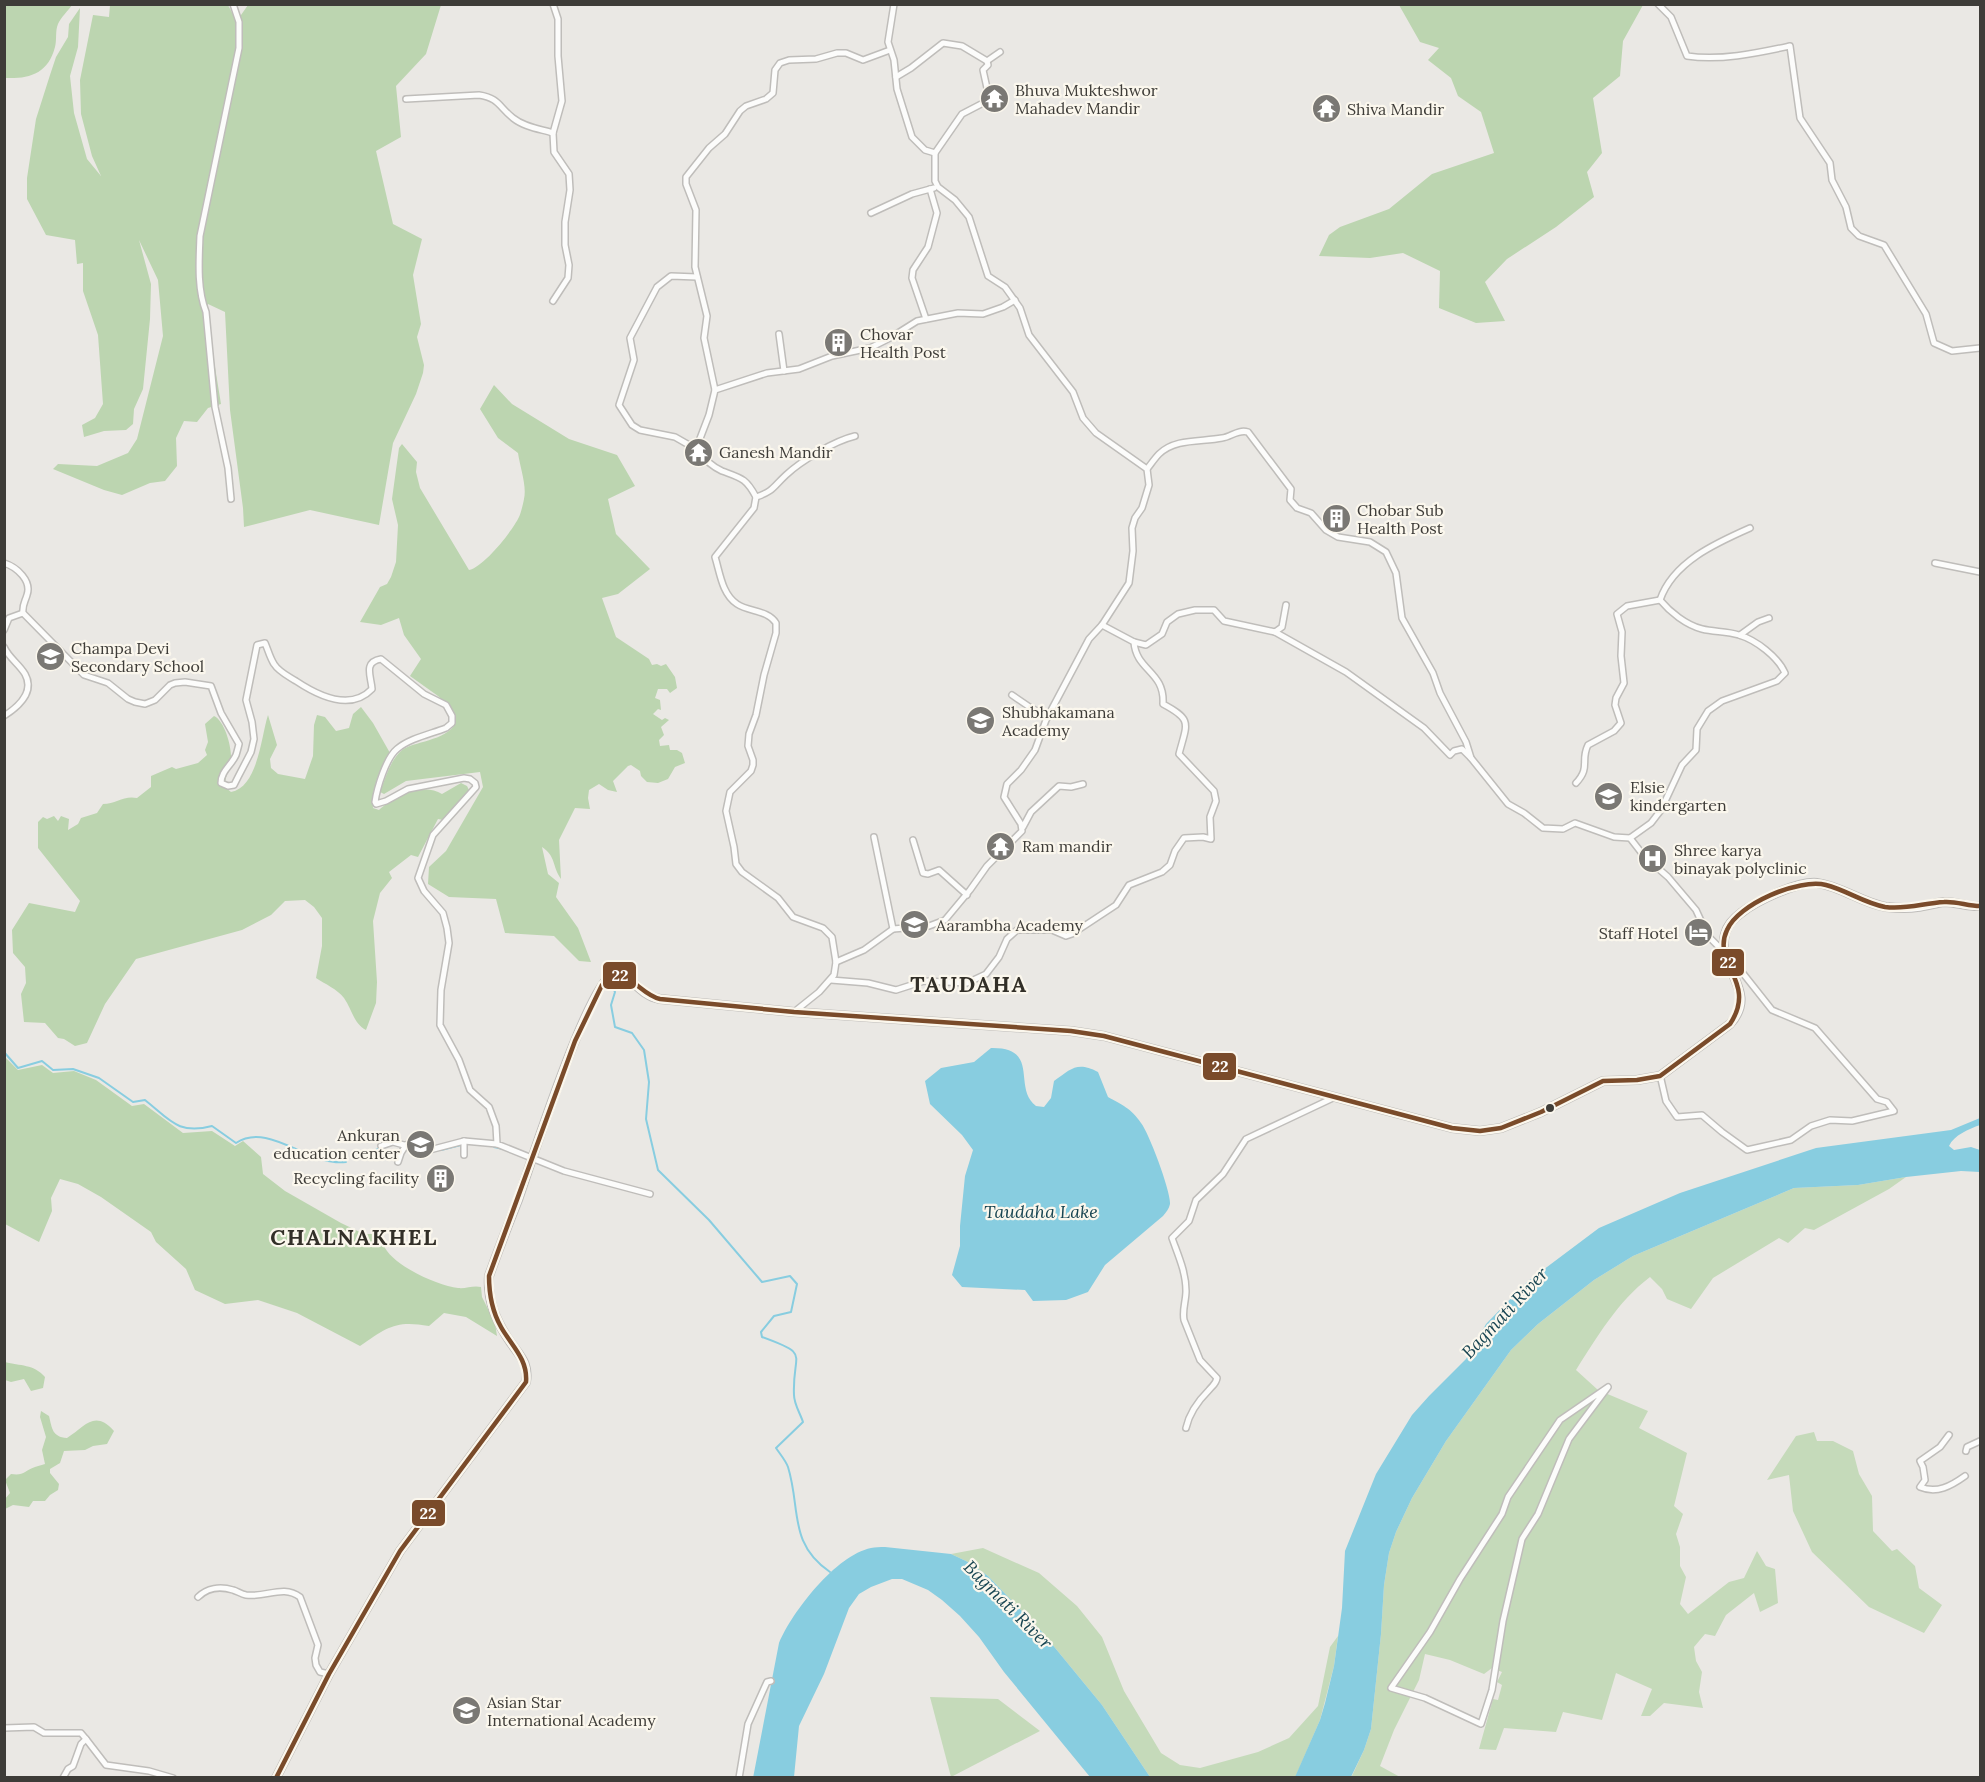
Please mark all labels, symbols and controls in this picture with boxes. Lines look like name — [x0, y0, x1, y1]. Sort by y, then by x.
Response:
place label: Bhuva Mukteshwor Mahadev Mandir — [1015, 80, 1158, 118]
temple icon: Bhuva Mukteshwor Mahadev Mandir — [978, 83, 1010, 115]
temple icon: Shiva Mandir — [1310, 93, 1342, 125]
place label: Shiva Mandir — [1347, 99, 1444, 119]
place label: Chovar Health Post — [860, 324, 947, 362]
building icon: Chovar Health Post — [823, 327, 855, 359]
temple icon: Ganesh Mandir — [682, 436, 714, 468]
place label: Ganesh Mandir — [719, 442, 833, 462]
place label: Chobar Sub Health Post — [1357, 500, 1444, 538]
building icon: Chobar Sub Health Post — [1320, 503, 1352, 535]
place label: Champa Devi Secondary School — [71, 638, 204, 676]
school or university icon: Champa Devi Secondary School — [34, 641, 66, 673]
place label: Shubhakamana Academy — [1001, 702, 1115, 740]
school or university icon: Shubhakamana Academy — [965, 705, 997, 737]
place label: Elsie kindergarten — [1630, 777, 1727, 815]
school or university icon: Elsie kindergarten — [1593, 780, 1625, 812]
temple icon: Ram mandir — [985, 830, 1017, 862]
place label: Ram mandir — [1022, 836, 1112, 856]
place label: Shree karya binayak polyclinic — [1674, 840, 1807, 878]
hospital icon: Shree karya binayak polyclinic — [1637, 843, 1669, 875]
school or university icon: Aarambha Academy — [899, 909, 931, 941]
place label: Aarambha Academy — [935, 915, 1084, 935]
hotel icon: Staff Hotel — [1683, 917, 1715, 949]
place label: Staff Hotel — [1599, 923, 1678, 943]
line badge: 22 — [1711, 948, 1745, 977]
text: 22 — [1719, 952, 1737, 972]
line badge: 22 — [602, 961, 637, 990]
text: 22 — [611, 965, 629, 985]
district label: TAUDAHA — [910, 970, 1028, 998]
line badge: 22 — [1202, 1052, 1237, 1081]
text: 22 — [1211, 1056, 1229, 1076]
unlabelled marker — [1544, 1102, 1556, 1114]
place label: Ankuran education center — [273, 1125, 400, 1163]
school or university icon: Ankuran education center — [405, 1128, 437, 1160]
building icon: Recycling facility — [424, 1162, 456, 1194]
place label: Recycling facility — [293, 1168, 420, 1188]
water label: Taudaha Lake — [984, 1200, 1098, 1223]
district label: CHALNAKHEL — [270, 1223, 438, 1251]
water label: Bagmati River — [1457, 1262, 1553, 1363]
line badge: 22 — [411, 1499, 446, 1527]
text: 22 — [419, 1503, 437, 1523]
water label: Bagmati River — [959, 1555, 1058, 1655]
place label: Asian Star International Academy — [486, 1692, 656, 1730]
school or university icon: Asian Star International Academy — [450, 1695, 482, 1727]

